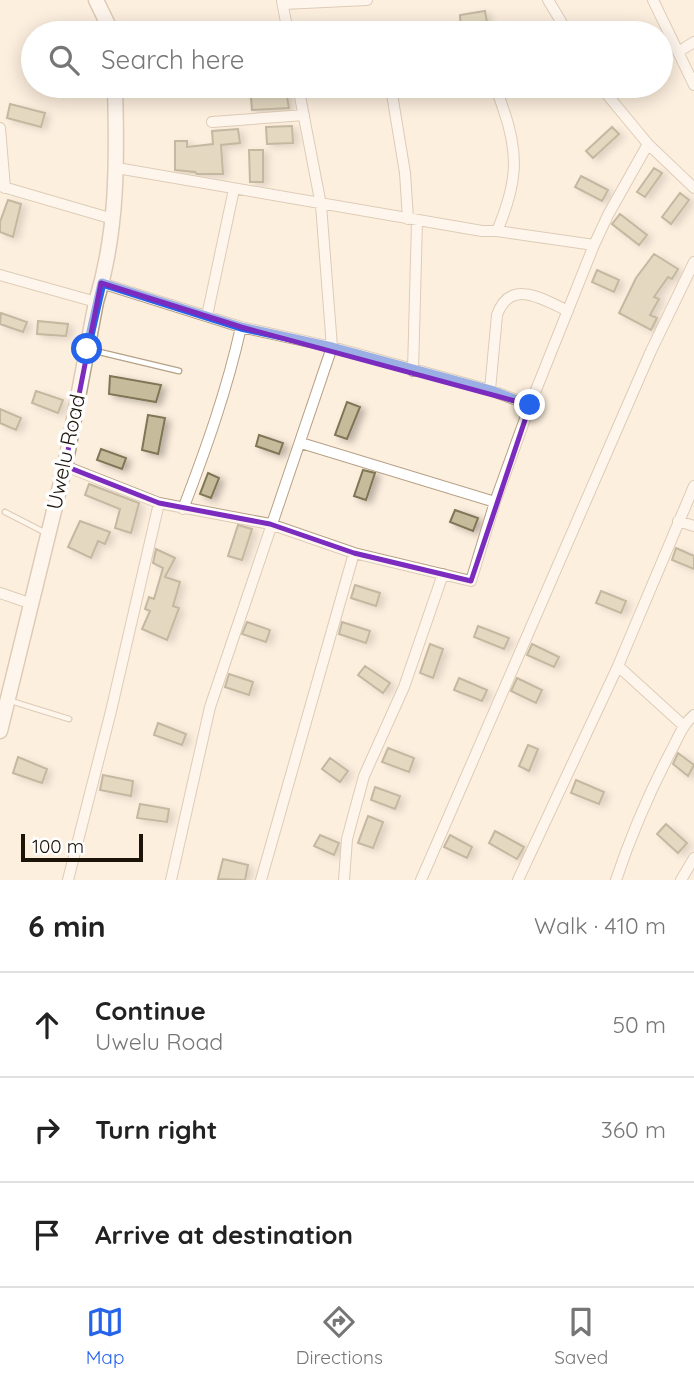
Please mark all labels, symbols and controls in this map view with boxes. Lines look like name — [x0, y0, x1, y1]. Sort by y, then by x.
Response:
search box — [21, 21, 673, 98]
icon: search — [45, 41, 83, 79]
text: Search here — [101, 43, 245, 76]
route start — [71, 333, 102, 364]
route end — [514, 389, 545, 420]
street label: Uwelu Road — [40, 392, 90, 512]
scale bar — [21, 831, 144, 863]
text: 100 m — [32, 834, 84, 858]
text: 6 min — [28, 907, 106, 945]
text: Walk · 410 m — [534, 911, 666, 940]
text: Continue — [95, 994, 206, 1027]
icon: ahead — [28, 1006, 66, 1044]
text: 50 m — [613, 1010, 666, 1039]
text: Uwelu Road — [95, 1027, 223, 1056]
icon: right — [28, 1111, 66, 1149]
text: Turn right — [95, 1113, 217, 1146]
text: 360 m — [601, 1115, 666, 1144]
icon: arrive — [28, 1216, 66, 1254]
text: Arrive at destination — [95, 1218, 353, 1251]
tab: Map — [86, 1303, 124, 1369]
tab: Directions — [296, 1303, 383, 1369]
tab: Saved — [554, 1303, 608, 1369]

